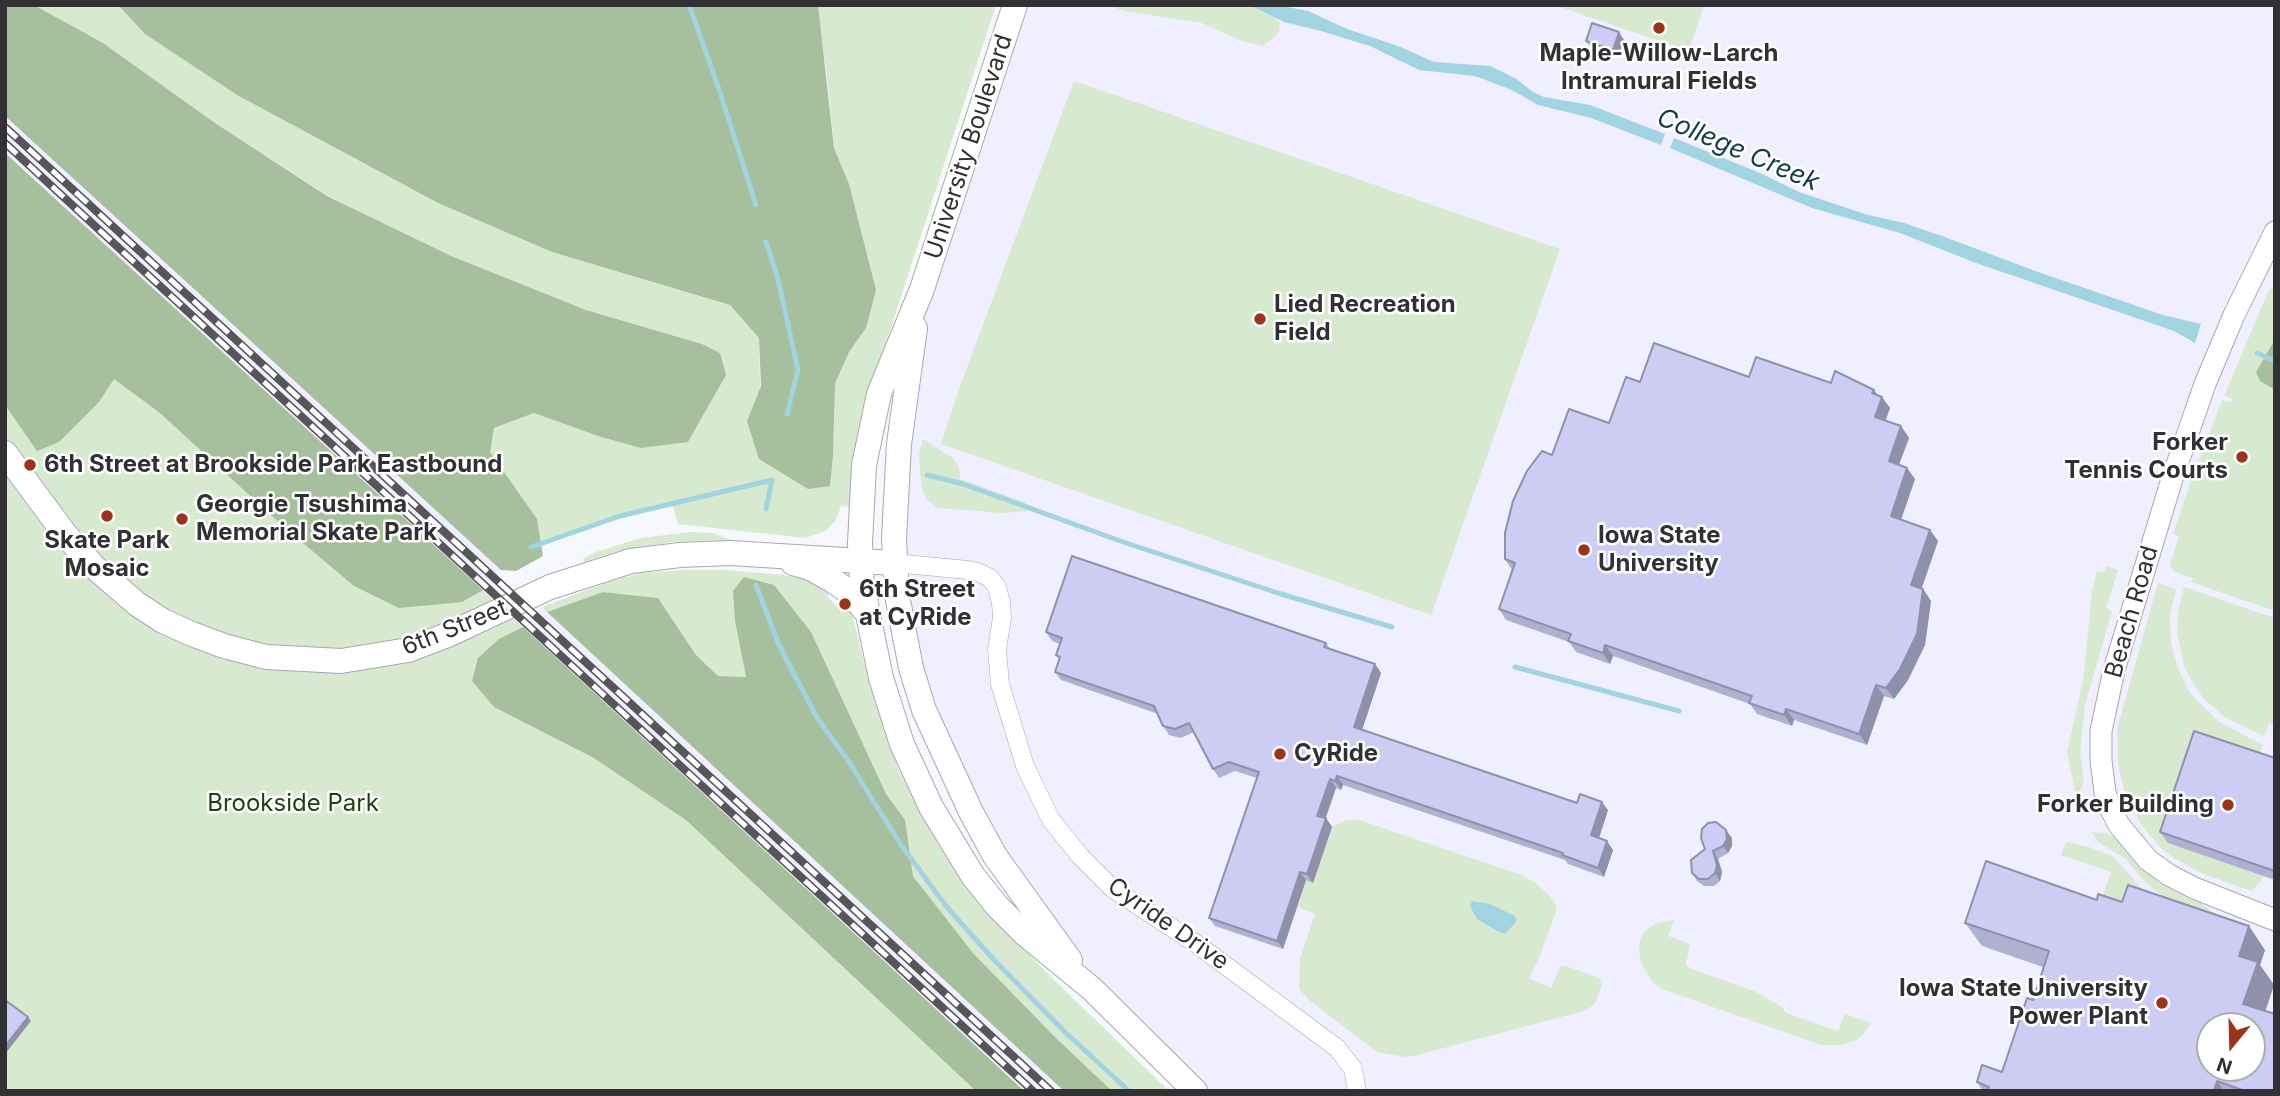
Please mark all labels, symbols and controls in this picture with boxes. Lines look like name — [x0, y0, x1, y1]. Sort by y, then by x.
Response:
marker: Maple-Willow-Larch Intramural Fields — [1651, 20, 1667, 36]
street label: University Boulevard — [919, 31, 1019, 263]
place label: Maple-Willow-Larch Intramural Fields — [1539, 40, 1779, 96]
water label: College Creek — [1652, 102, 1824, 198]
place label: Lied Recreation Field — [1274, 291, 1456, 347]
marker: Lied Recreation Field — [1252, 311, 1268, 327]
place label: Forker Tennis Courts — [2064, 429, 2228, 485]
marker: Forker Tennis Courts — [2234, 449, 2250, 465]
place label: 6th Street at Brookside Park Eastbound — [44, 451, 502, 479]
marker: 6th Street at Brookside Park Eastbound — [22, 457, 38, 473]
place label: Georgie Tsushima Memorial Skate Park — [196, 491, 437, 547]
marker: Skate Park Mosaic — [99, 508, 115, 524]
marker: Georgie Tsushima Memorial Skate Park — [174, 511, 190, 527]
place label: Iowa State University — [1598, 522, 1720, 578]
place label: Skate Park Mosaic — [44, 527, 170, 583]
marker: Iowa State University — [1576, 542, 1592, 558]
street label: Beach Road — [2099, 543, 2165, 681]
place label: 6th Street at CyRide — [859, 576, 975, 632]
street label: 6th Street — [398, 594, 512, 662]
marker: 6th Street at CyRide — [837, 596, 853, 612]
place label: CyRide — [1294, 740, 1378, 768]
marker: CyRide — [1272, 746, 1288, 762]
park label: Brookside Park — [207, 790, 379, 818]
place label: Forker Building — [2037, 791, 2214, 819]
marker: Forker Building — [2220, 797, 2236, 813]
street label: Cyride Drive — [1102, 872, 1234, 976]
place label: Iowa State University Power Plant — [1899, 975, 2148, 1031]
marker: Iowa State University Power Plant — [2154, 995, 2170, 1011]
north arrow — [2196, 1012, 2266, 1082]
text: N — [2214, 1052, 2235, 1079]

